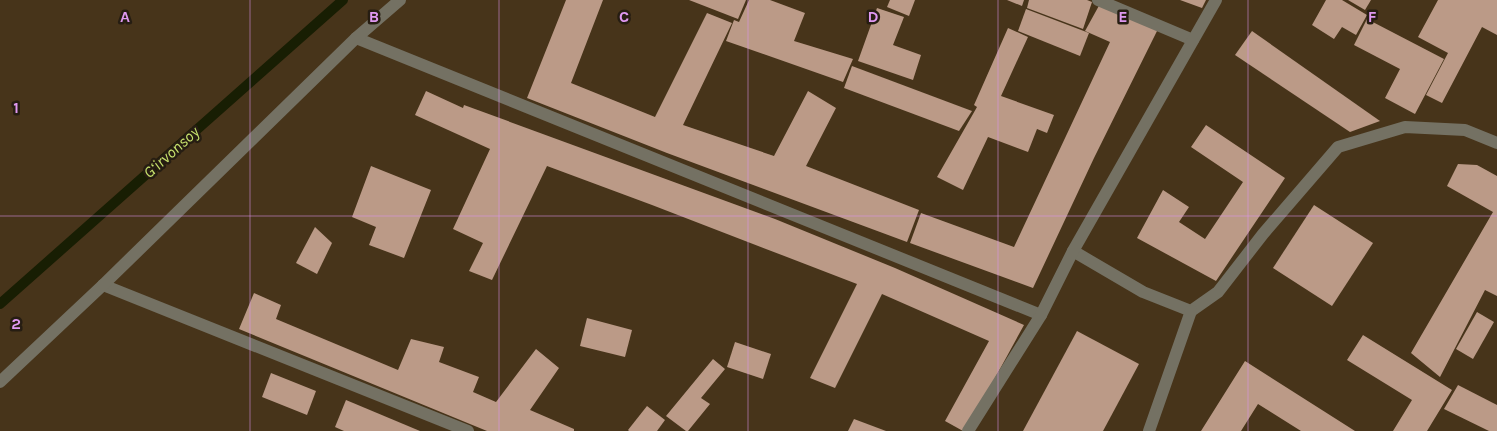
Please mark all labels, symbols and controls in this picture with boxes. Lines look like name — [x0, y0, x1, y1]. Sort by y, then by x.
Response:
text: A — [120, 7, 130, 26]
text: B — [369, 7, 379, 26]
text: C — [619, 7, 629, 26]
text: D — [868, 7, 879, 26]
text: E — [1118, 7, 1128, 26]
text: F — [1368, 7, 1377, 26]
text: 1 — [13, 98, 19, 117]
water label: G‘irvonsoy — [139, 121, 204, 182]
text: 2 — [11, 314, 21, 333]

